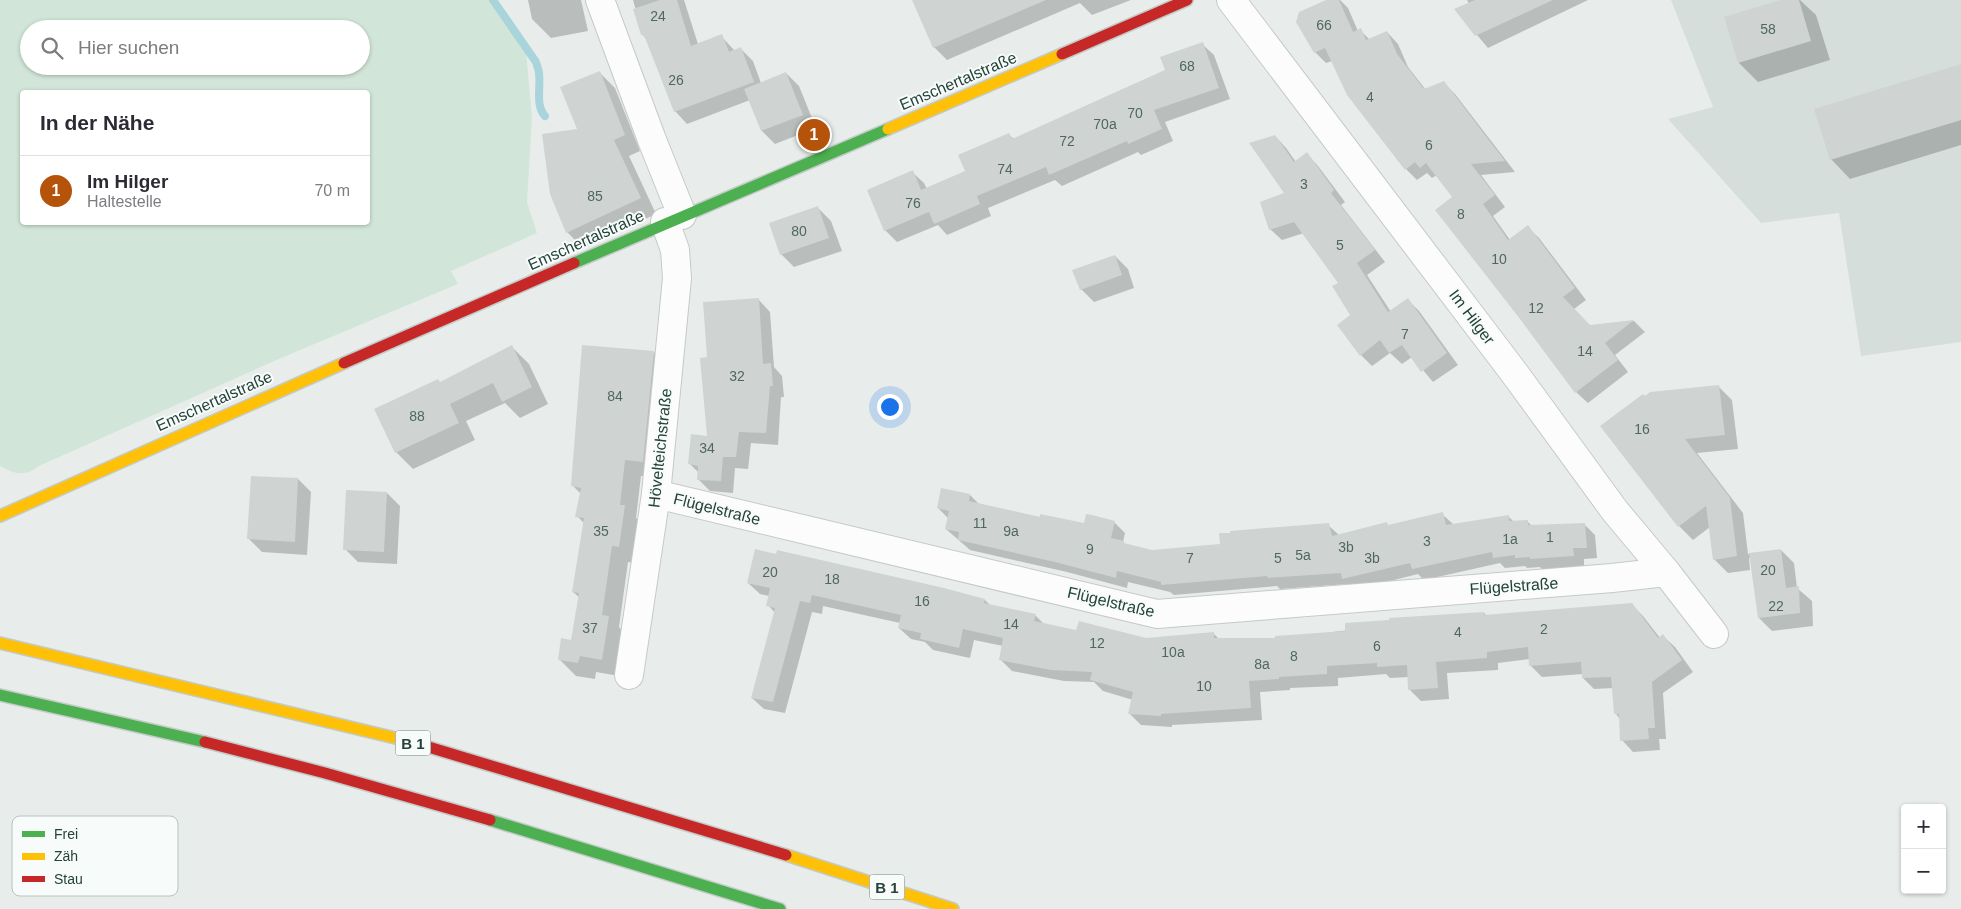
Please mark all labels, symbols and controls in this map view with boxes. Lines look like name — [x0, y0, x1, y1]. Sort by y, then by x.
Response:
house number: 24 — [650, 8, 666, 24]
house number: 66 — [1316, 17, 1332, 33]
search box — [20, 20, 370, 75]
house number: 58 — [1760, 21, 1776, 37]
icon: search — [38, 34, 66, 62]
text: Hier suchen — [78, 37, 179, 58]
street label: Emschertalstraße — [897, 49, 1019, 113]
house number: 68 — [1179, 58, 1195, 74]
house number: 26 — [668, 72, 684, 88]
house number: 4 — [1366, 89, 1374, 105]
house number: 70 — [1127, 105, 1143, 121]
text: In der Nähe — [40, 111, 154, 134]
pin: 1 — [798, 116, 830, 154]
house number: 70a — [1093, 116, 1117, 132]
house number: 72 — [1059, 133, 1075, 149]
house number: 6 — [1425, 137, 1433, 153]
house number: 74 — [997, 161, 1013, 177]
text: Im Hilger — [87, 171, 168, 192]
house number: 3 — [1300, 176, 1308, 192]
text: 1 — [52, 182, 60, 199]
text: 70 m — [314, 182, 350, 199]
house number: 85 — [587, 188, 603, 204]
text: Haltestelle — [87, 193, 162, 210]
house number: 76 — [905, 195, 921, 211]
house number: 8 — [1457, 206, 1465, 222]
street label: Emschertalstraße — [525, 207, 647, 273]
house number: 80 — [791, 223, 807, 239]
house number: 5 — [1336, 237, 1344, 253]
house number: 10 — [1491, 251, 1507, 267]
street label: Im Hilger — [1446, 286, 1498, 348]
house number: 12 — [1528, 300, 1544, 316]
house number: 7 — [1401, 326, 1409, 342]
house number: 14 — [1577, 343, 1593, 359]
street label: Emschertalstraße — [153, 368, 275, 434]
house number: 32 — [729, 368, 745, 384]
street label: Hövelteichstraße — [645, 387, 675, 509]
house number: 84 — [607, 388, 623, 404]
your location — [877, 394, 903, 420]
house number: 88 — [409, 408, 425, 424]
house number: 16 — [1634, 421, 1650, 437]
house number: 34 — [699, 440, 715, 456]
street label: Flügelstraße — [672, 490, 762, 528]
house number: 11 — [973, 515, 987, 531]
house number: 35 — [593, 523, 609, 539]
house number: 9a — [1003, 523, 1019, 539]
house number: 1 — [1546, 529, 1554, 545]
house number: 1a — [1502, 531, 1518, 547]
house number: 3 — [1423, 533, 1431, 549]
house number: 3b — [1338, 539, 1354, 555]
house number: 9 — [1086, 541, 1094, 557]
house number: 5a — [1295, 547, 1311, 563]
house number: 7 — [1186, 550, 1194, 566]
house number: 5 — [1274, 550, 1282, 566]
house number: 3b — [1364, 550, 1380, 566]
house number: 20 — [1760, 562, 1776, 578]
house number: 20 — [762, 564, 778, 580]
house number: 18 — [824, 571, 840, 587]
street label: Flügelstraße — [1469, 574, 1559, 598]
street label: Flügelstraße — [1066, 584, 1156, 620]
house number: 16 — [914, 593, 930, 609]
house number: 22 — [1768, 598, 1784, 614]
house number: 14 — [1003, 616, 1019, 632]
house number: 37 — [582, 620, 598, 636]
house number: 2 — [1540, 621, 1548, 637]
house number: 4 — [1454, 624, 1462, 640]
house number: 12 — [1089, 635, 1105, 651]
house number: 6 — [1373, 638, 1381, 654]
house number: 10a — [1161, 644, 1185, 660]
house number: 8 — [1290, 648, 1298, 664]
house number: 8a — [1254, 656, 1270, 672]
house number: 10 — [1196, 678, 1212, 694]
road number: B 1 — [396, 730, 430, 756]
map controls — [1901, 804, 1946, 894]
button: + — [1901, 804, 1946, 849]
legend — [12, 816, 178, 896]
text: Frei — [54, 826, 78, 842]
text: Zäh — [54, 848, 78, 864]
button: − — [1901, 849, 1946, 894]
text: Stau — [54, 871, 83, 887]
road number: B 1 — [870, 874, 904, 900]

